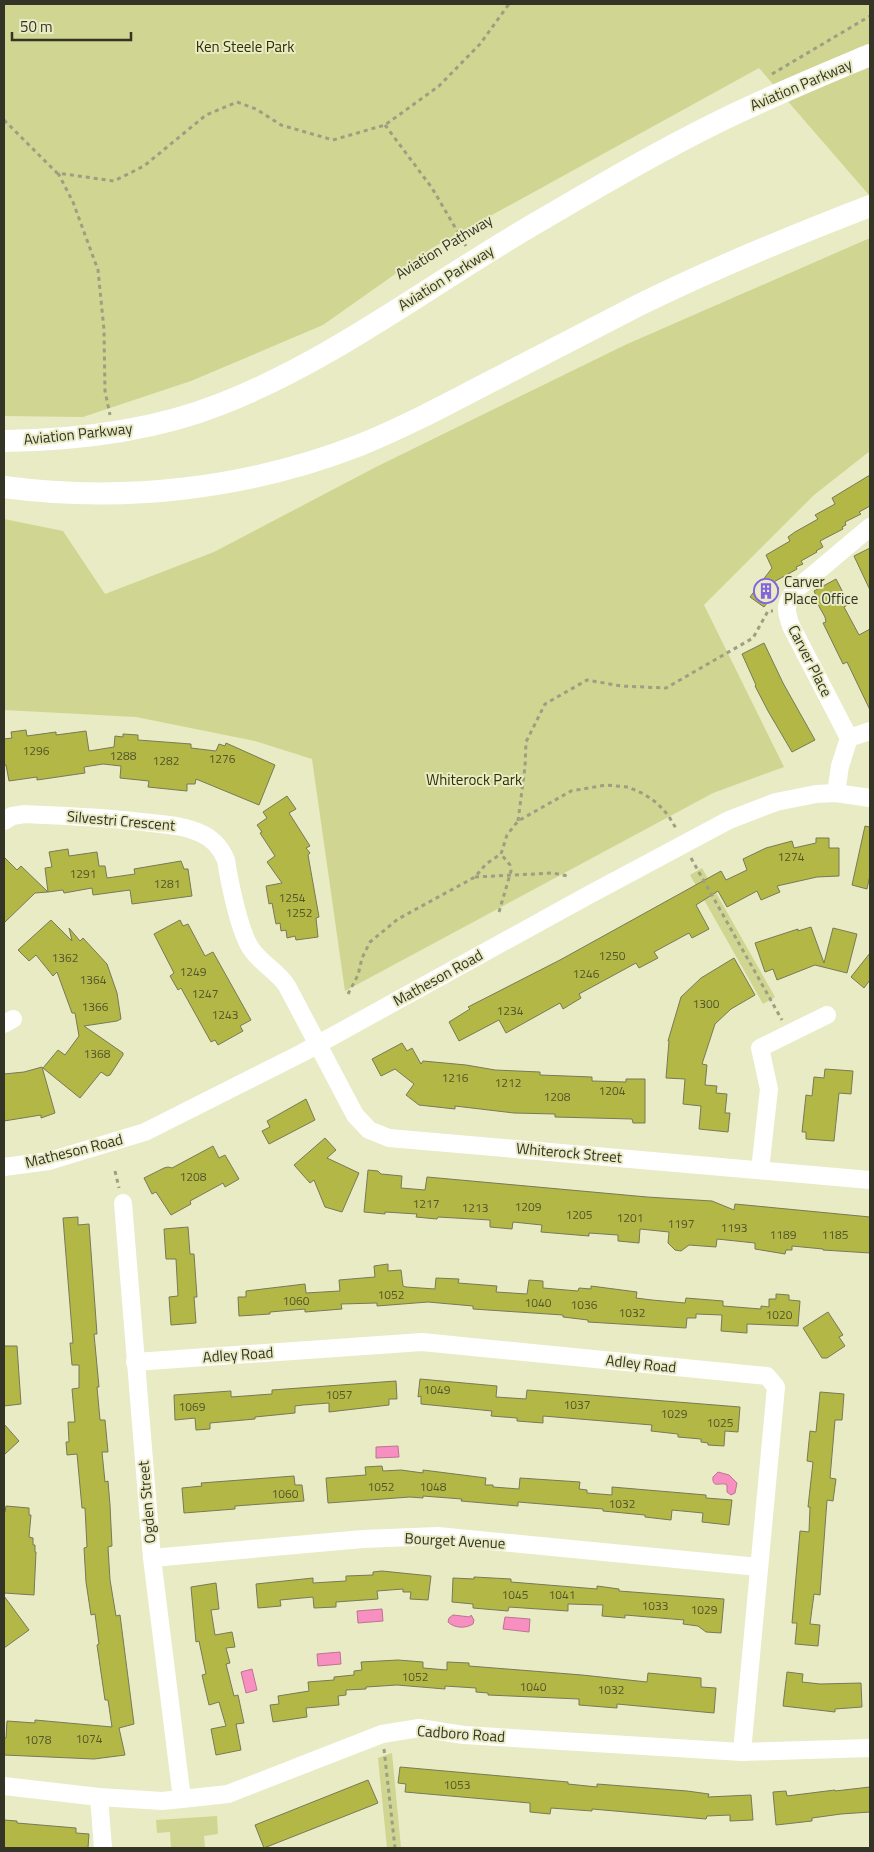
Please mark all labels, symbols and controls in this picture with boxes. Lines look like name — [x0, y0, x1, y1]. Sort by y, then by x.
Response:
scale bar — [12, 10, 131, 42]
text: 50 m — [20, 15, 53, 38]
park label: Ken Steele Park — [196, 35, 294, 58]
street label: Aviation Parkway — [746, 53, 856, 116]
street label: Aviation Pathway — [391, 208, 497, 285]
street label: Aviation Parkway — [393, 239, 498, 316]
street label: Aviation Parkway — [22, 416, 133, 451]
place label: Carver Place Office — [784, 570, 858, 610]
building icon: Carver Place Office — [753, 578, 779, 604]
street label: Carver Place — [783, 621, 838, 701]
house number: 1296 — [23, 741, 50, 760]
house number: 1288 — [110, 746, 137, 765]
house number: 1276 — [209, 749, 236, 768]
house number: 1282 — [153, 751, 179, 770]
park label: Whiterock Park — [426, 768, 522, 791]
street label: Silvestri Crescent — [66, 804, 177, 837]
house number: 1274 — [778, 847, 805, 866]
house number: 1291 — [70, 864, 96, 883]
house number: 1281 — [154, 874, 180, 893]
house number: 1254 — [279, 888, 306, 907]
house number: 1252 — [286, 903, 312, 922]
street label: Matheson Road — [389, 943, 487, 1012]
house number: 1250 — [599, 946, 626, 965]
house number: 1362 — [52, 948, 78, 967]
house number: 1249 — [180, 962, 207, 981]
house number: 1246 — [573, 964, 600, 983]
house number: 1364 — [80, 970, 107, 989]
house number: 1247 — [192, 984, 218, 1003]
house number: 1300 — [693, 994, 720, 1013]
house number: 1366 — [82, 997, 109, 1016]
house number: 1234 — [497, 1001, 524, 1020]
house number: 1243 — [212, 1005, 238, 1024]
house number: 1368 — [84, 1044, 111, 1063]
house number: 1216 — [442, 1068, 469, 1087]
house number: 1212 — [495, 1073, 521, 1092]
house number: 1204 — [599, 1081, 626, 1100]
house number: 1208 — [544, 1087, 571, 1106]
street label: Matheson Road — [23, 1127, 125, 1174]
street label: Whiterock Street — [515, 1136, 624, 1169]
house number: 1208 — [180, 1167, 207, 1186]
house number: 1217 — [413, 1194, 439, 1213]
house number: 1209 — [515, 1197, 542, 1216]
house number: 1213 — [462, 1198, 488, 1217]
house number: 1205 — [566, 1205, 593, 1224]
house number: 1201 — [617, 1208, 643, 1227]
house number: 1197 — [668, 1214, 694, 1233]
house number: 1193 — [721, 1218, 747, 1237]
house number: 1189 — [770, 1225, 797, 1244]
house number: 1185 — [822, 1225, 849, 1244]
house number: 1052 — [378, 1285, 404, 1304]
house number: 1060 — [283, 1291, 310, 1310]
house number: 1040 — [525, 1293, 552, 1312]
house number: 1036 — [571, 1295, 598, 1314]
house number: 1032 — [619, 1303, 645, 1322]
house number: 1020 — [766, 1305, 793, 1324]
street label: Adley Road — [202, 1341, 274, 1368]
street label: Adley Road — [605, 1348, 677, 1379]
house number: 1049 — [424, 1380, 451, 1399]
house number: 1057 — [326, 1385, 352, 1404]
house number: 1037 — [564, 1395, 590, 1414]
house number: 1069 — [179, 1397, 206, 1416]
house number: 1029 — [661, 1404, 688, 1423]
house number: 1025 — [707, 1413, 734, 1432]
street label: Ogden Street — [131, 1459, 162, 1544]
house number: 1052 — [368, 1477, 394, 1496]
house number: 1048 — [420, 1477, 447, 1496]
house number: 1060 — [272, 1484, 299, 1503]
house number: 1032 — [609, 1494, 635, 1513]
street label: Bourget Avenue — [404, 1526, 506, 1555]
house number: 1045 — [502, 1585, 529, 1604]
house number: 1041 — [549, 1585, 575, 1604]
house number: 1033 — [642, 1596, 668, 1615]
house number: 1029 — [691, 1600, 718, 1619]
house number: 1052 — [402, 1667, 428, 1686]
house number: 1040 — [520, 1677, 547, 1696]
house number: 1032 — [598, 1680, 624, 1699]
street label: Cadboro Road — [416, 1719, 506, 1748]
house number: 1074 — [76, 1729, 103, 1748]
house number: 1078 — [25, 1730, 52, 1749]
house number: 1053 — [444, 1775, 470, 1794]

